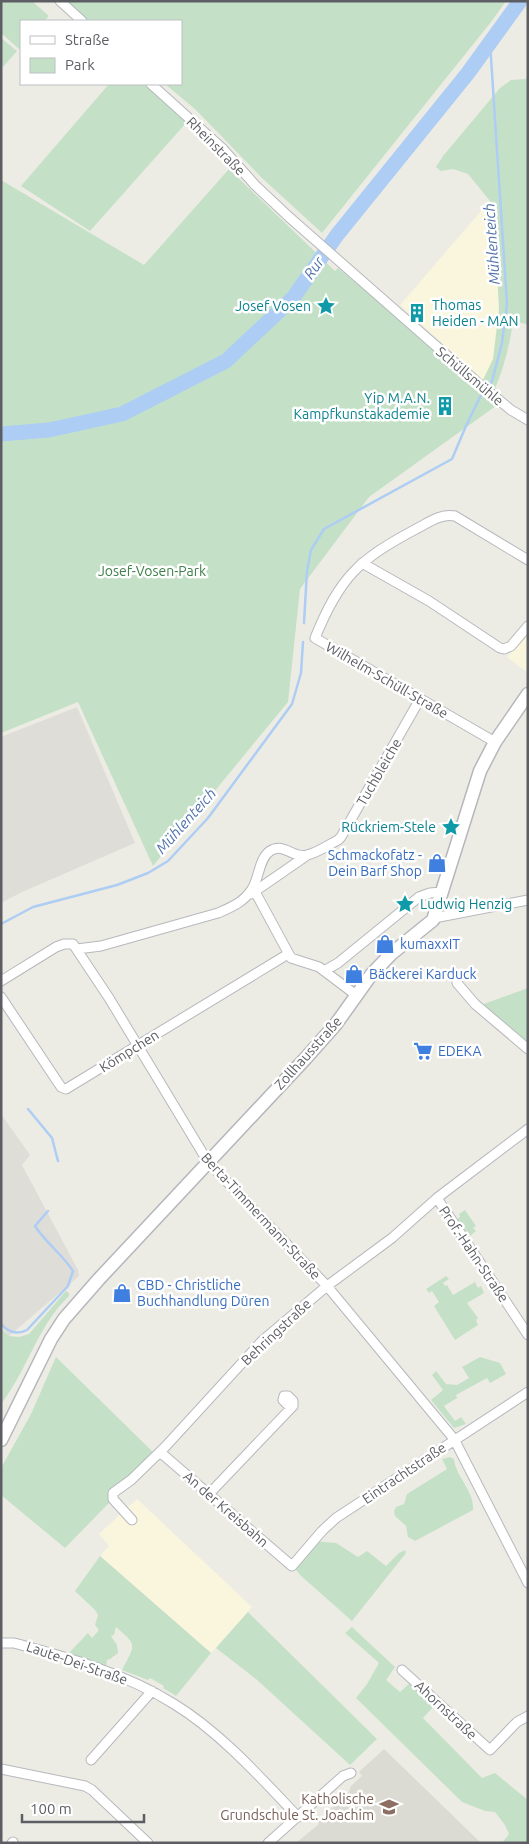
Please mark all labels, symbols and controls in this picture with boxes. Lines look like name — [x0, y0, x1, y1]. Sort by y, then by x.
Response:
legend — [20, 20, 182, 85]
text: Straße — [65, 31, 109, 48]
text: Park — [65, 56, 95, 73]
street label: Rheinstraße — [183, 113, 249, 179]
water label: Mühlenteich — [480, 203, 503, 285]
water label: Rur — [300, 252, 328, 282]
place icon: Josef Vosen — [315, 295, 337, 317]
place label: Thomas Heiden - MAN — [432, 297, 519, 329]
place label: Josef Vosen — [235, 298, 311, 314]
building icon: Thomas Heiden - MAN — [406, 302, 428, 324]
street label: Schüllsmühle — [433, 343, 507, 409]
place label: Yip M.A.N. Kampfkunstakademie — [294, 390, 430, 422]
building icon: Yip M.A.N. Kampfkunstakademie — [434, 395, 456, 417]
park label: Josef-Vosen-Park — [98, 563, 206, 579]
street label: Wilhelm-Schüll-Straße — [323, 638, 451, 722]
street label: Tuchbleiche — [353, 735, 405, 809]
water label: Mühlenteich — [152, 785, 219, 857]
place icon: Rückriem-Stele — [440, 816, 462, 838]
place label: Rückriem-Stele — [341, 819, 436, 835]
place label: Schmackofatz - Dein Barf Shop — [328, 847, 422, 879]
shop icon: Schmackofatz - Dein Barf Shop — [426, 852, 448, 874]
place icon: Ludwig Henzig — [394, 893, 416, 915]
place label: Ludwig Henzig — [420, 896, 512, 912]
shop icon: kumaxxIT — [374, 933, 396, 955]
place label: kumaxxIT — [400, 936, 460, 952]
shop icon: Bäckerei Karduck — [343, 963, 365, 985]
place label: Bäckerei Karduck — [369, 966, 477, 982]
street label: Zollhausstraße — [271, 1013, 345, 1093]
street label: Kömpchen — [96, 1026, 162, 1076]
supermarket icon: EDEKA — [412, 1040, 434, 1062]
place label: EDEKA — [438, 1043, 482, 1059]
street label: Berta-Timmermann-Straße — [198, 1149, 324, 1283]
street label: Prof.-Hahn-Straße — [436, 1203, 512, 1305]
place label: CBD - Christliche Buchhandlung Düren — [137, 1277, 270, 1309]
shop icon: CBD - Christliche Buchhandlung Düren — [111, 1282, 133, 1304]
street label: Behringstraße — [238, 1296, 314, 1368]
street label: Eintrachtstraße — [359, 1439, 449, 1507]
street label: An der Kreisbahn — [180, 1468, 272, 1550]
street label: Laute-Dei-Straße — [24, 1638, 130, 1688]
street label: Ahornstraße — [412, 1677, 480, 1743]
place label: Katholische Grundschule St. Joachim — [220, 1791, 374, 1823]
scale bar — [22, 1792, 145, 1824]
school or university icon: Katholische Grundschule St. Joachim — [378, 1796, 400, 1818]
text: 100 m — [30, 1800, 72, 1817]

